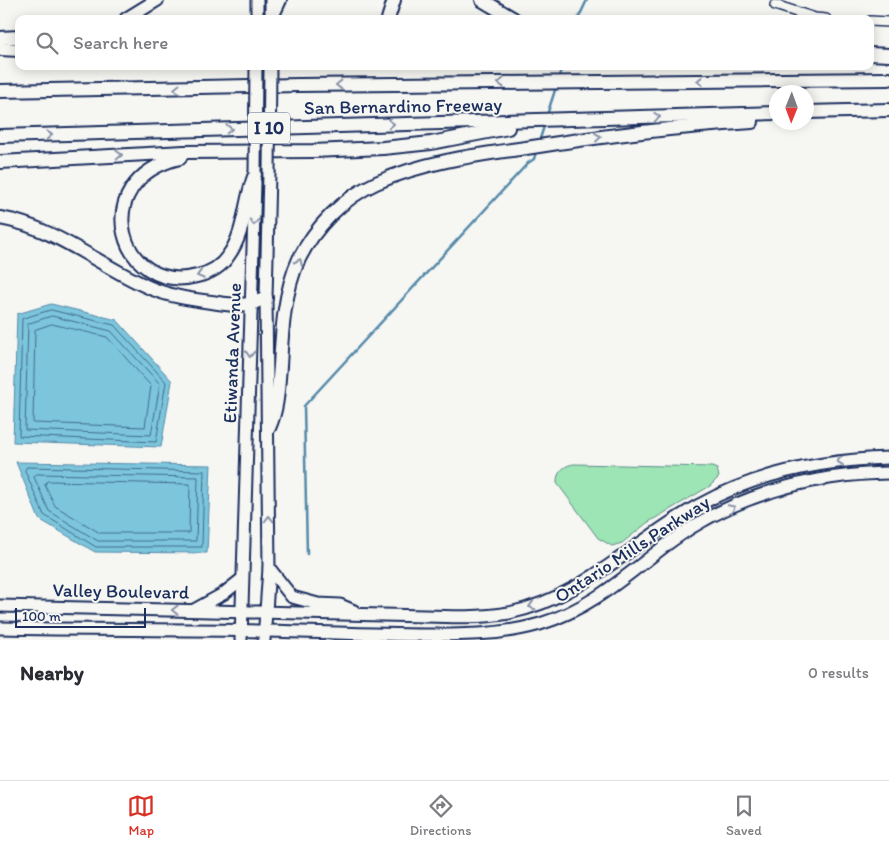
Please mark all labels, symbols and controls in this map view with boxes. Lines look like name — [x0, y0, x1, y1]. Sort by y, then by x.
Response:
search box — [15, 15, 874, 70]
icon: search — [33, 29, 61, 57]
text: Search here — [73, 31, 168, 54]
one-way arrow — [696, 76, 704, 86]
one-way arrow — [497, 78, 505, 88]
one-way arrow — [335, 80, 342, 90]
one-way arrow — [172, 84, 180, 94]
north arrow — [769, 85, 814, 130]
street label: San Bernardino Freeway — [304, 93, 502, 119]
road number: I 10 — [248, 112, 290, 144]
one-way arrow — [653, 112, 661, 122]
one-way arrow — [388, 119, 395, 129]
one-way arrow — [225, 124, 233, 134]
one-way arrow — [45, 130, 53, 140]
one-way arrow — [594, 132, 602, 143]
one-way arrow — [115, 150, 123, 160]
one-way arrow — [248, 219, 259, 227]
one-way arrow — [292, 258, 303, 267]
one-way arrow — [197, 270, 205, 280]
street label: Etiwanda Avenue — [218, 282, 246, 424]
one-way arrow — [245, 350, 255, 358]
one-way arrow — [836, 455, 844, 466]
street label: Ontario Mills Parkway — [550, 490, 714, 608]
one-way arrow — [726, 504, 735, 514]
one-way arrow — [264, 515, 274, 523]
street label: Valley Boulevard — [52, 578, 190, 604]
one-way arrow — [528, 601, 536, 611]
scale bar — [15, 605, 146, 628]
one-way arrow — [171, 605, 178, 615]
text: 100 m — [22, 608, 61, 625]
text: Nearby — [20, 660, 84, 685]
text: 0 results — [808, 663, 869, 682]
tab: Map — [127, 792, 155, 839]
tab: Directions — [410, 792, 471, 839]
tab: Saved — [726, 792, 762, 839]

